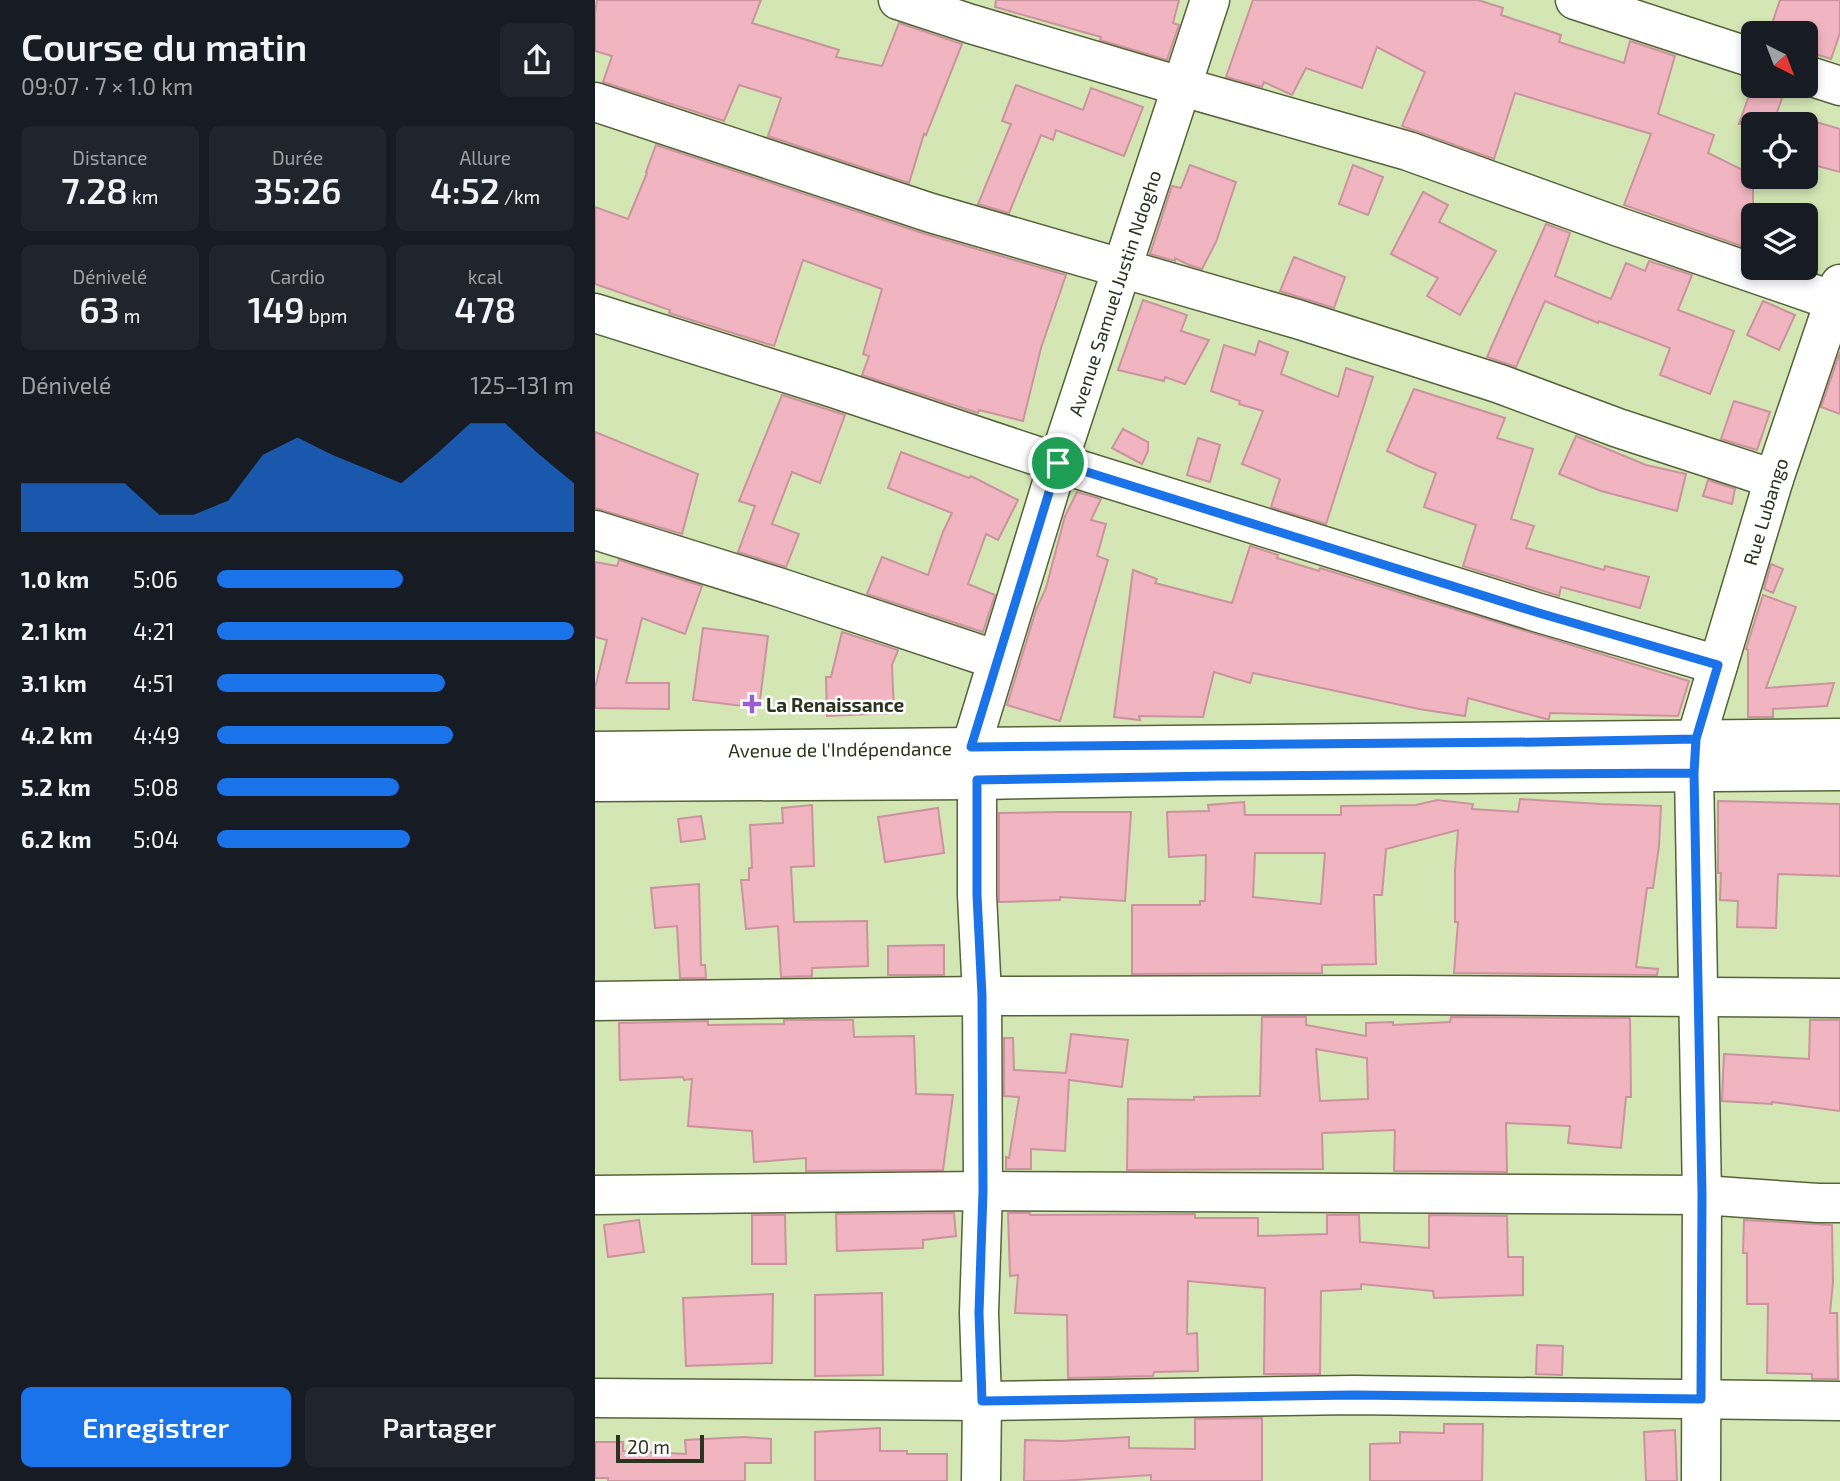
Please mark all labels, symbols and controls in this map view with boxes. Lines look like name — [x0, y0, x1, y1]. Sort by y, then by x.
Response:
north arrow — [1741, 21, 1818, 98]
map controls — [1741, 21, 1818, 280]
text: Course du matin — [21, 23, 307, 69]
button: share — [500, 23, 574, 97]
text: 09:07 · 7 × 1.0 km — [21, 72, 193, 100]
button: locate — [1741, 112, 1818, 189]
text: Distance — [72, 146, 147, 169]
text: Durée — [272, 146, 323, 169]
text: Allure — [459, 146, 511, 169]
street label: Avenue Samuel Justin Ndogho — [1063, 167, 1165, 419]
text: 7.28 — [61, 169, 128, 211]
text: 35:26 — [254, 169, 341, 211]
text: 4:52 — [430, 169, 500, 211]
text: km — [128, 185, 158, 208]
text: /km — [500, 185, 540, 208]
button: layers — [1741, 203, 1818, 280]
text: Dénivelé — [73, 265, 147, 288]
text: Cardio — [270, 265, 325, 288]
text: kcal — [468, 265, 503, 288]
text: 63 — [79, 288, 119, 330]
text: 149 — [248, 288, 305, 330]
text: 478 — [454, 288, 516, 330]
text: m — [119, 304, 140, 327]
text: bpm — [305, 304, 347, 327]
text: Dénivelé — [21, 371, 111, 399]
text: 125–131 m — [470, 371, 574, 399]
pin — [1028, 433, 1088, 493]
icon: arrive — [1039, 444, 1077, 482]
street label: Rue Lubango — [1737, 454, 1792, 568]
text: 1.0 km — [21, 565, 89, 593]
text: 5:06 — [133, 565, 178, 593]
text: 2.1 km — [21, 617, 87, 645]
text: 4:21 — [133, 617, 175, 645]
text: 3.1 km — [21, 669, 87, 697]
text: 4:51 — [133, 669, 174, 697]
place label: La Renaissance — [766, 693, 904, 716]
marker: La Renaissance — [744, 696, 760, 712]
text: 4.2 km — [21, 721, 93, 749]
text: 4:49 — [133, 721, 180, 749]
street label: Avenue de l'Indépendance — [728, 736, 952, 761]
text: 5.2 km — [21, 773, 91, 801]
text: 5:08 — [133, 773, 179, 801]
text: 6.2 km — [21, 825, 92, 853]
text: 5:04 — [133, 825, 179, 853]
button: Enregistrer — [21, 1387, 291, 1467]
button: Partager — [305, 1387, 574, 1467]
scale bar — [616, 1432, 703, 1464]
text: 20 m — [627, 1435, 670, 1458]

